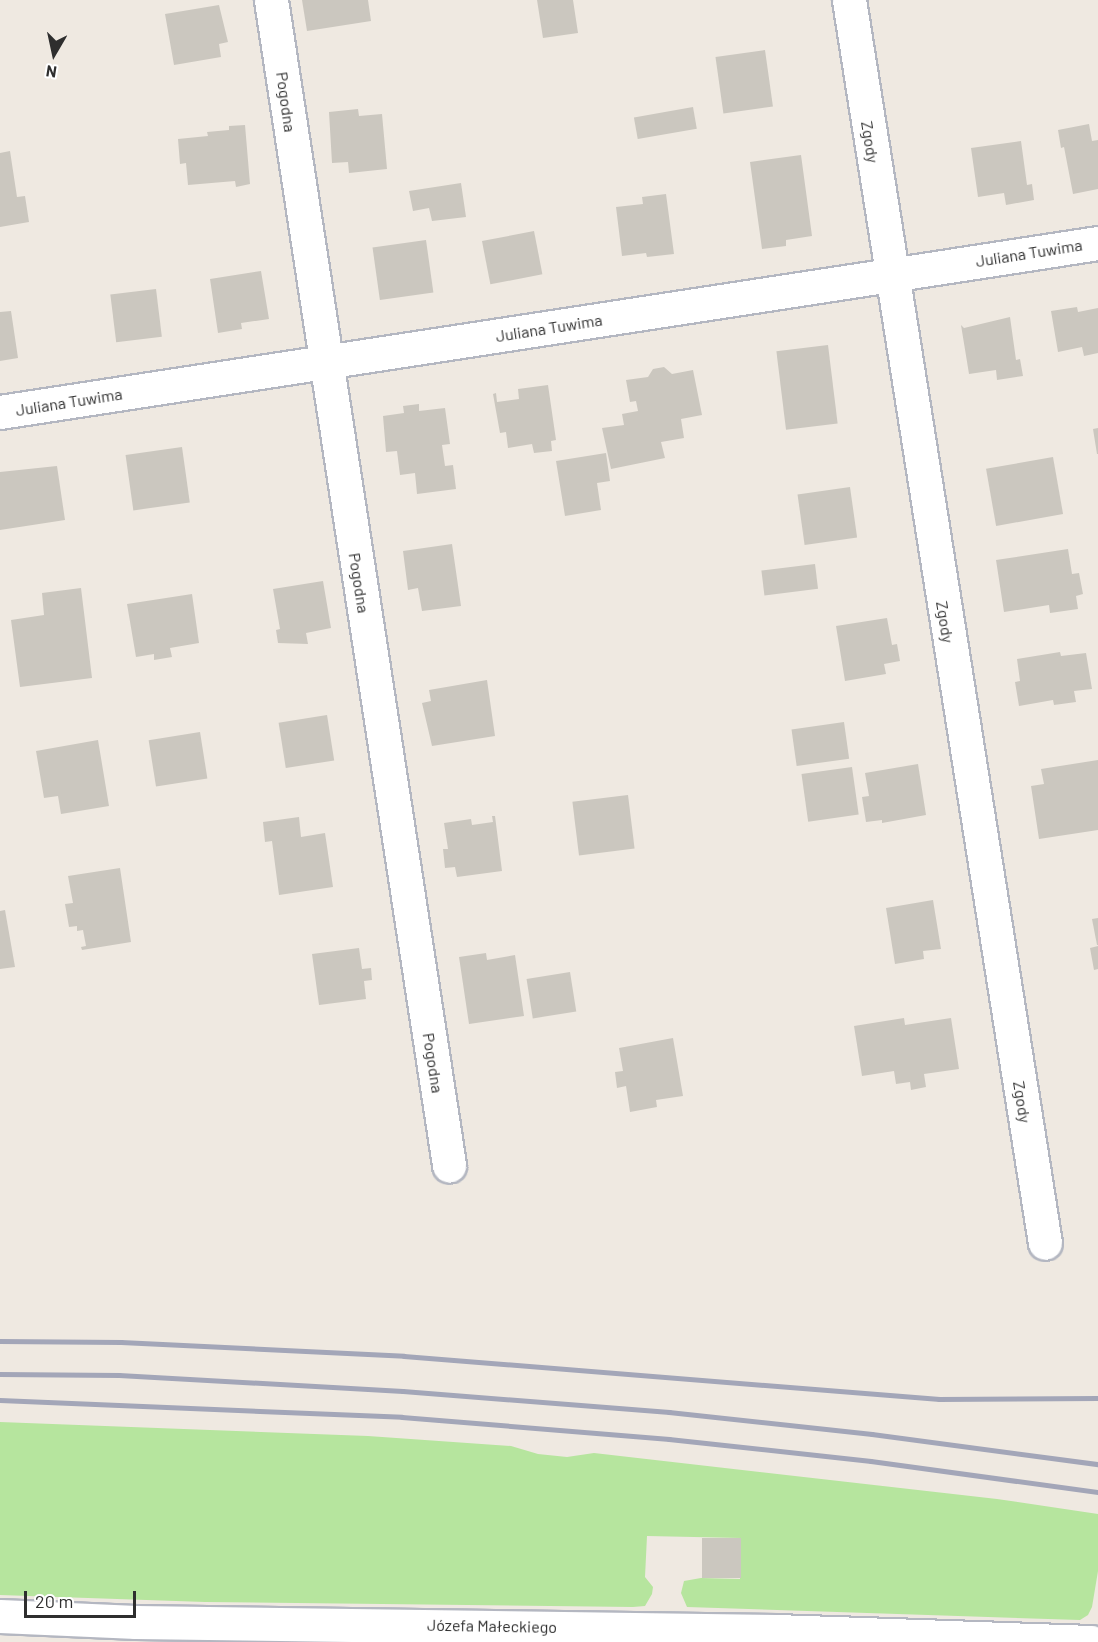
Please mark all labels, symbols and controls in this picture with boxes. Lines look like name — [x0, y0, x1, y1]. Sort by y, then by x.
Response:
north arrow — [24, 24, 84, 84]
text: N — [44, 62, 58, 82]
street label: Pogodna — [272, 71, 300, 133]
street label: Zgody — [857, 120, 883, 164]
street label: Juliana Tuwima — [974, 235, 1084, 271]
street label: Juliana Tuwima — [494, 310, 604, 346]
street label: Juliana Tuwima — [14, 384, 124, 420]
street label: Pogodna — [345, 552, 373, 614]
street label: Zgody — [932, 600, 958, 644]
street label: Pogodna — [419, 1032, 447, 1094]
street label: Zgody — [1009, 1080, 1035, 1124]
scale bar — [27, 1579, 140, 1617]
text: 20 m — [35, 1590, 73, 1612]
street label: Józefa Małeckiego — [427, 1615, 557, 1637]

